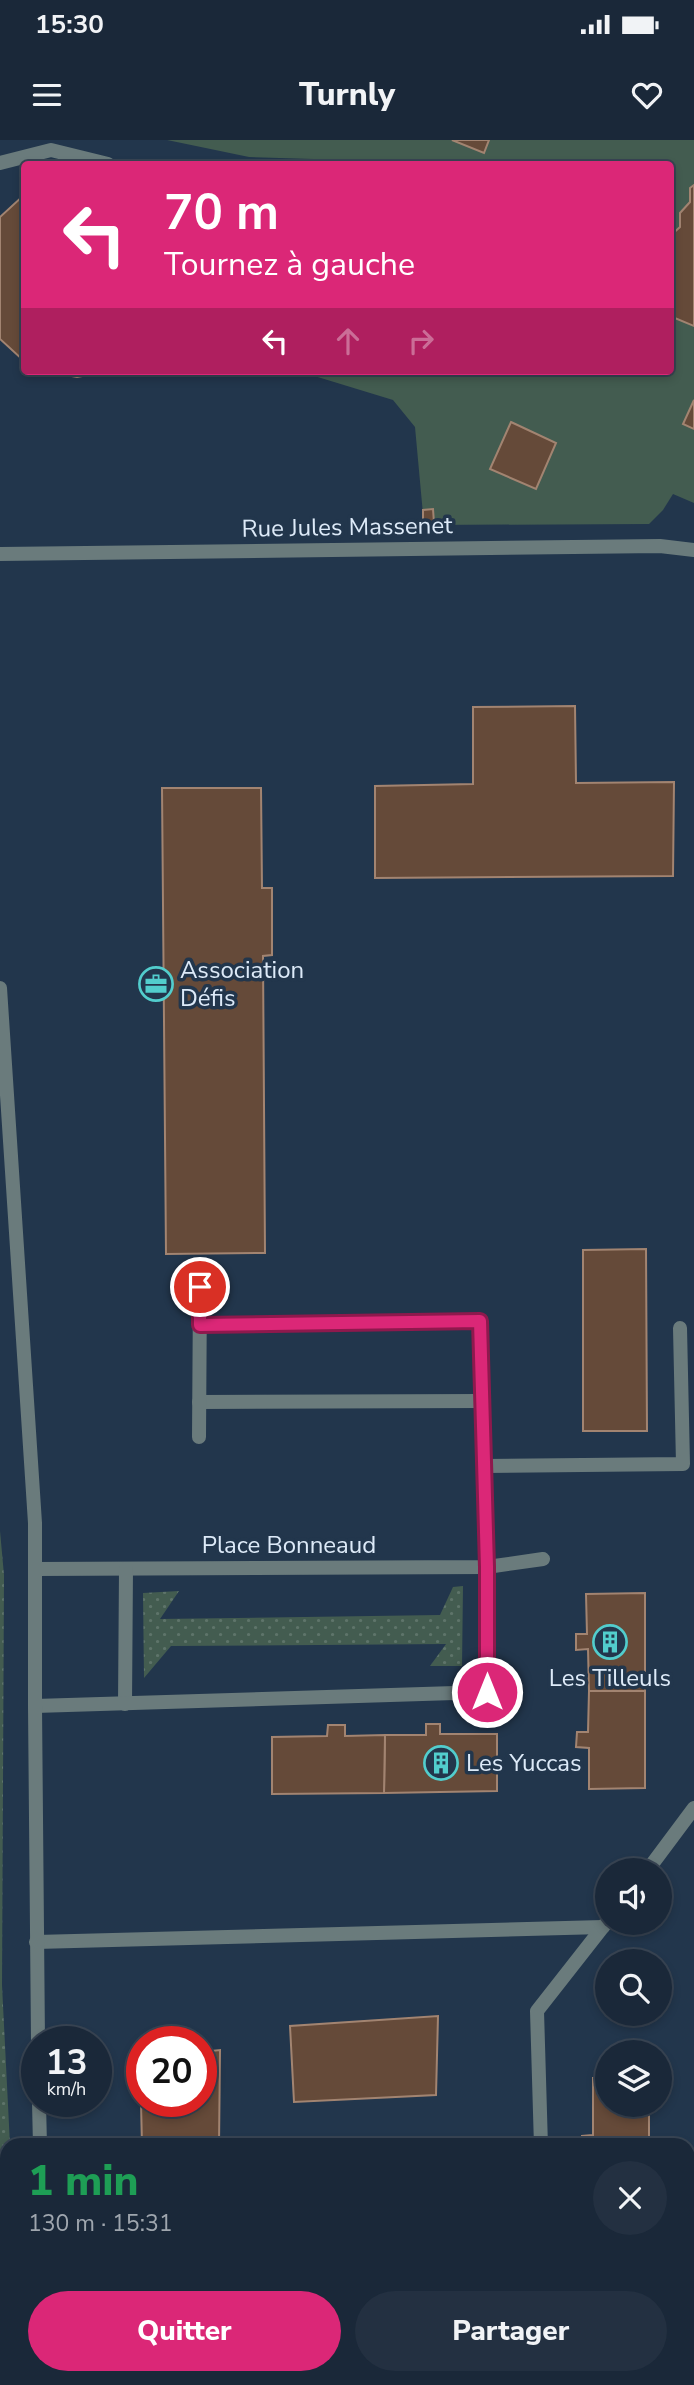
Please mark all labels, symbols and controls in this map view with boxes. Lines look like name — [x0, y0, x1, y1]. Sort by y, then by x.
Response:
text: 15:30 — [35, 7, 104, 42]
text: Turnly — [299, 73, 395, 116]
icon: menu — [28, 76, 66, 114]
icon: heart — [628, 76, 666, 114]
text: 70 m — [164, 179, 279, 246]
icon: left — [49, 189, 140, 280]
text: Tournez à gauche — [164, 243, 415, 286]
icon: left — [256, 322, 294, 360]
icon: ahead — [329, 322, 367, 360]
icon: right — [402, 322, 440, 360]
street label: Rue Jules Massenet — [241, 509, 453, 545]
place label: Association Défis — [180, 954, 304, 1014]
office icon: Association Défis — [137, 965, 175, 1003]
pin — [170, 1257, 230, 1317]
icon: arrive — [181, 1268, 219, 1306]
street label: Place Bonneaud — [202, 1529, 376, 1561]
building icon: Les Tilleuls — [591, 1623, 629, 1661]
position arrow — [450, 1655, 524, 1729]
place label: Les Tilleuls — [549, 1662, 671, 1694]
building icon: Les Yuccas — [422, 1744, 460, 1782]
place label: Les Yuccas — [466, 1747, 582, 1779]
map controls — [595, 1858, 672, 2117]
button: sound — [595, 1858, 672, 1935]
button: search — [595, 1949, 672, 2026]
speed limit sign: 20 — [126, 2026, 217, 2117]
text: 13 — [45, 2039, 88, 2086]
button: layers — [595, 2040, 672, 2117]
text: km/h — [47, 2077, 86, 2101]
text: 1 min — [28, 2153, 138, 2210]
button: close — [593, 2161, 667, 2235]
text: 130 m · 15:31 — [28, 2208, 173, 2239]
button: Quitter — [28, 2291, 341, 2371]
button: Partager — [355, 2291, 667, 2371]

